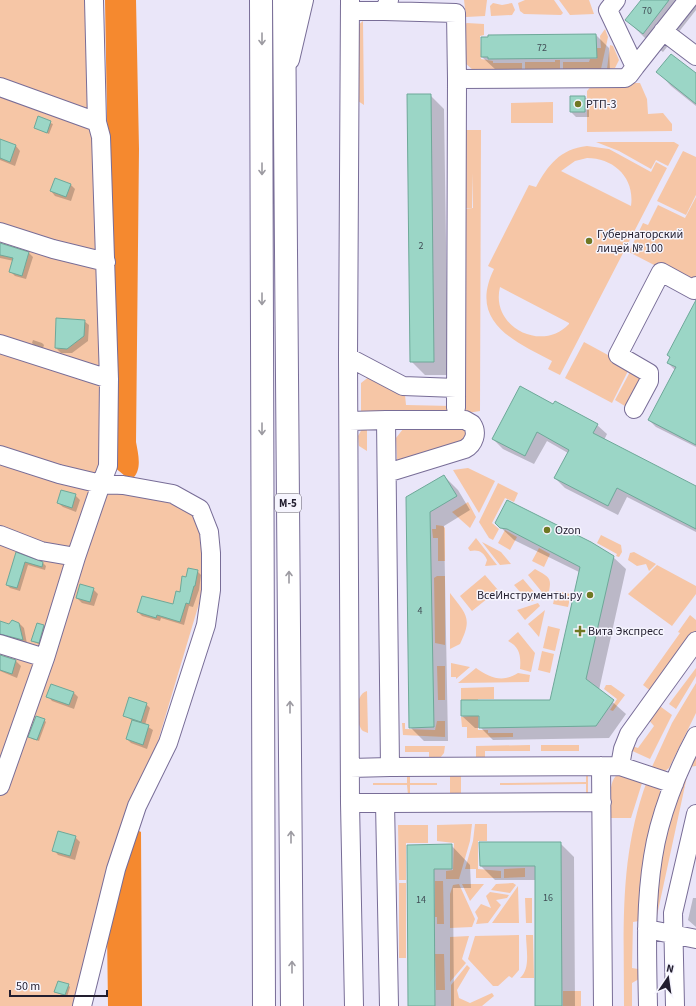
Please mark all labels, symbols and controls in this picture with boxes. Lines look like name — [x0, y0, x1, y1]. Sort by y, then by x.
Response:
house number: 70 — [642, 4, 652, 18]
one-way arrow — [258, 32, 266, 45]
house number: 72 — [537, 41, 547, 55]
place label: РТП-3 — [586, 96, 616, 113]
marker: РТП-3 — [573, 99, 583, 109]
one-way arrow — [258, 162, 266, 175]
place label: Губернаторский лицей № 100 — [597, 226, 683, 257]
marker: Губернаторский лицей № 100 — [584, 236, 594, 246]
house number: 2 — [419, 239, 424, 253]
one-way arrow — [258, 292, 266, 305]
one-way arrow — [258, 422, 266, 435]
road number: М-5 — [275, 494, 301, 512]
place label: Ozon — [555, 522, 581, 539]
marker: Ozon — [542, 525, 552, 535]
one-way arrow — [285, 571, 292, 584]
place label: ВсеИнструменты.ру — [477, 587, 582, 604]
marker: ВсеИнструменты.ру — [585, 590, 595, 600]
house number: 4 — [418, 604, 423, 618]
place label: Вита Экспресс — [588, 623, 664, 640]
marker: Вита Экспресс — [575, 626, 585, 636]
one-way arrow — [286, 701, 294, 714]
one-way arrow — [287, 831, 295, 844]
house number: 16 — [543, 891, 553, 905]
house number: 14 — [416, 893, 426, 907]
north arrow — [648, 958, 688, 998]
one-way arrow — [288, 961, 296, 974]
text: N — [665, 961, 675, 977]
scale bar — [10, 972, 107, 998]
text: 50 m — [16, 978, 40, 995]

